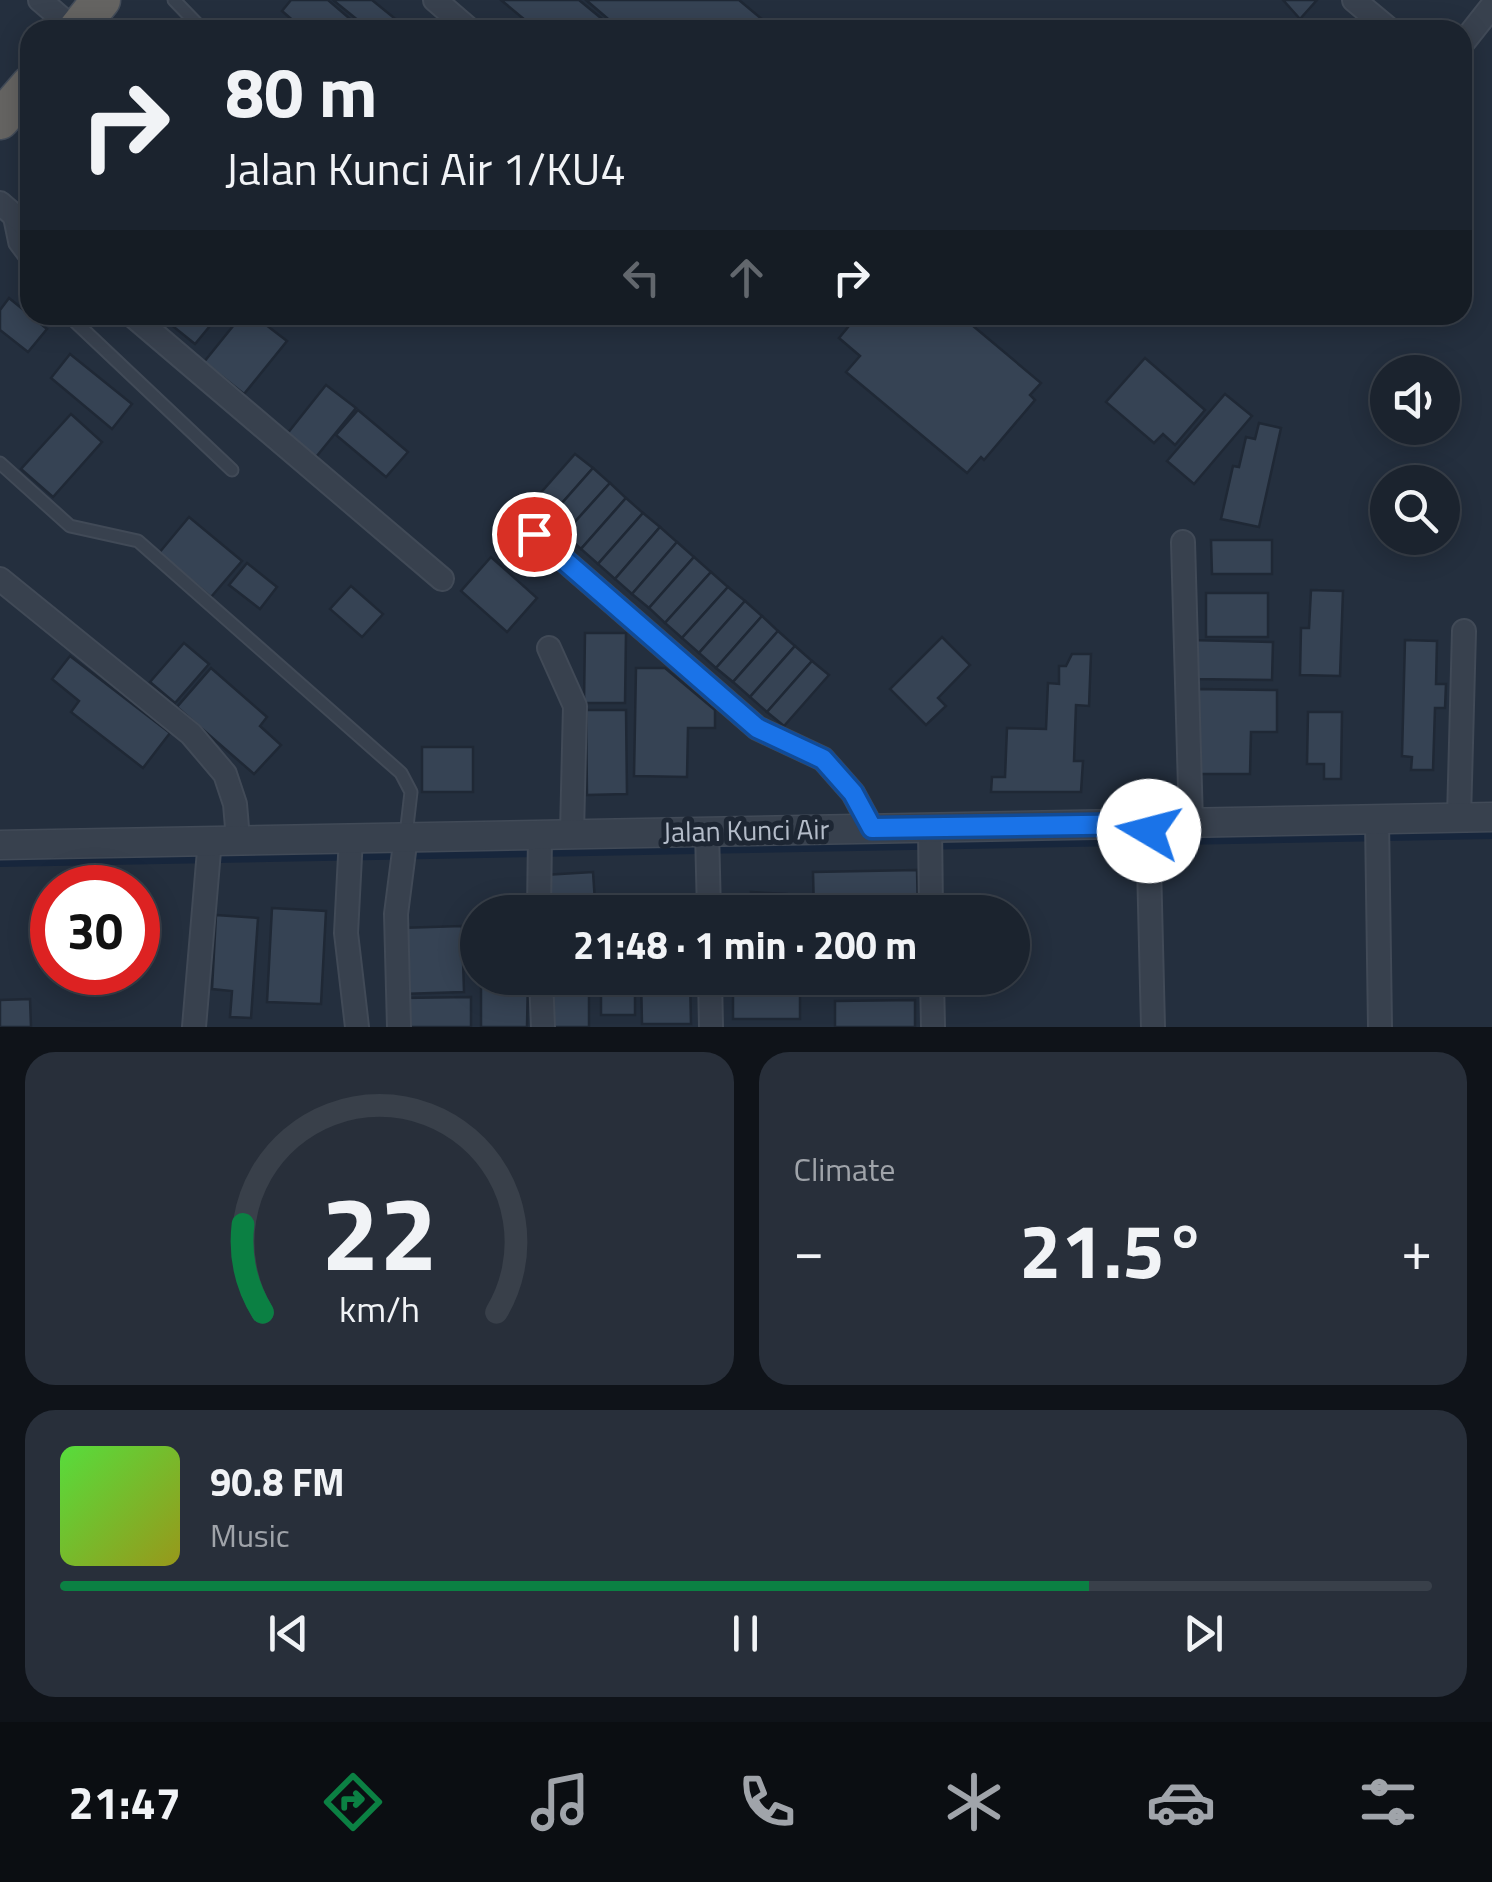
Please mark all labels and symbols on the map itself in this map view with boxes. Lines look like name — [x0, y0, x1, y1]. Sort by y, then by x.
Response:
pin — [492, 492, 577, 577]
position arrow — [1097, 779, 1201, 883]
street label: Jalan Kunci Air — [662, 807, 830, 853]
speed limit sign: 30 — [30, 865, 160, 995]

